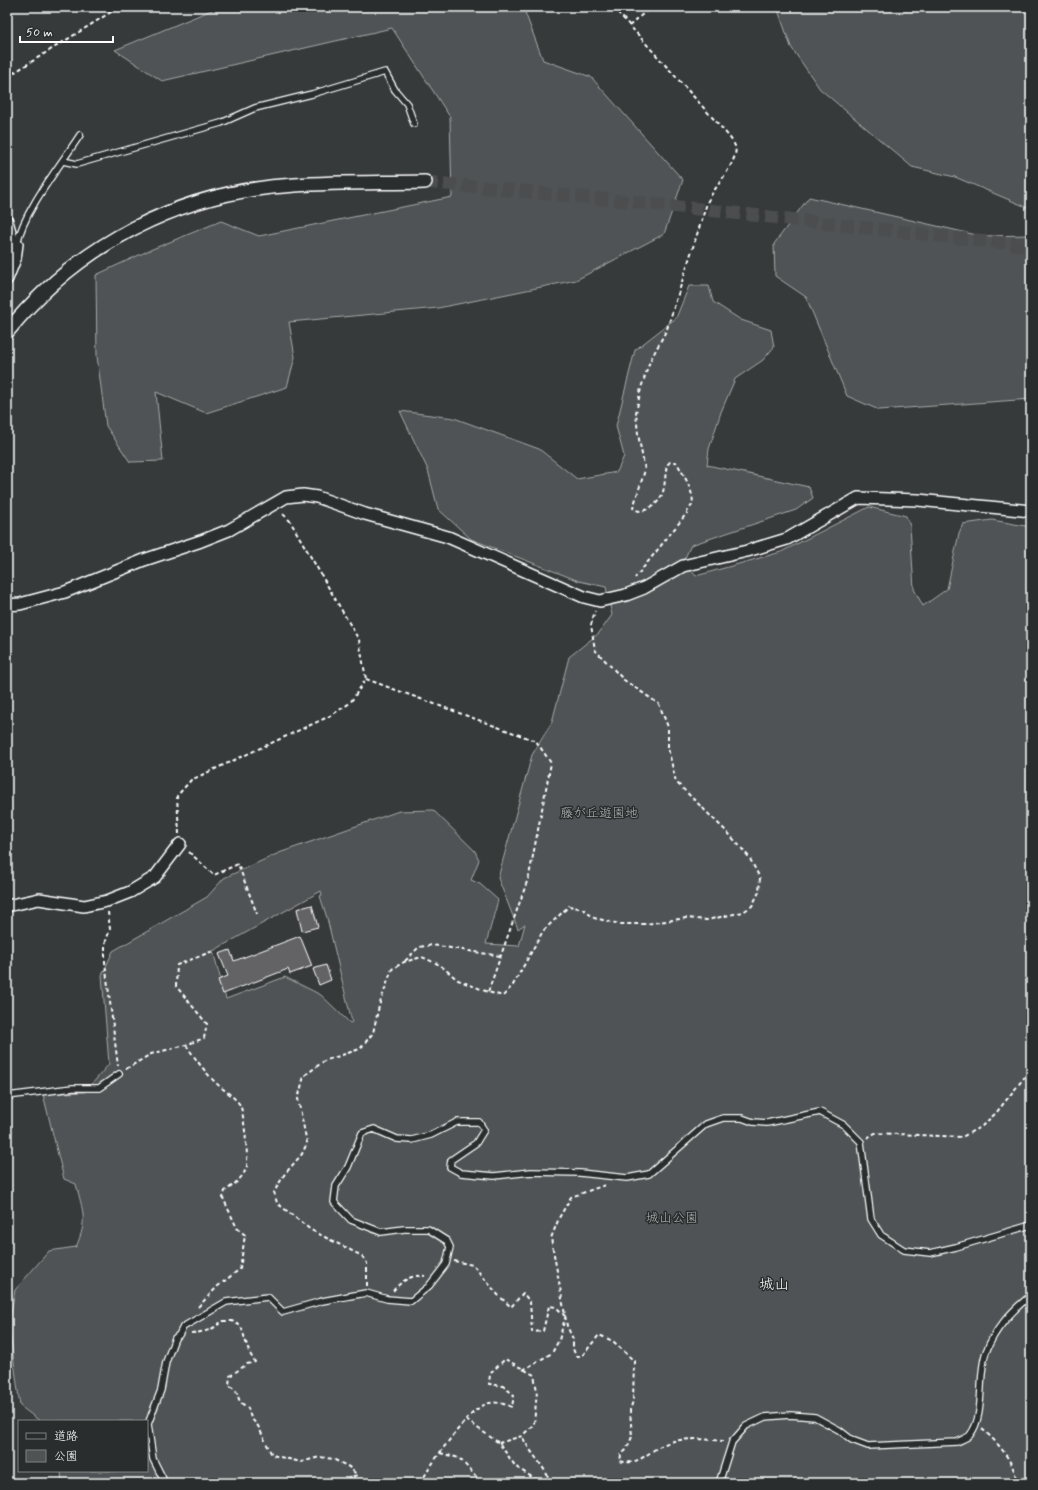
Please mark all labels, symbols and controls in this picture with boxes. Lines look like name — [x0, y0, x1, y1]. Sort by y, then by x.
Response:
scale bar — [20, 18, 113, 44]
text: 50 m — [26, 25, 53, 41]
park label: 藤が丘遊園地 — [560, 805, 638, 822]
park label: 城山公園 — [646, 1210, 698, 1227]
district label: 城山 — [759, 1275, 789, 1295]
legend — [18, 1420, 148, 1472]
text: 道路 — [54, 1429, 78, 1445]
text: 公園 — [54, 1449, 78, 1465]

